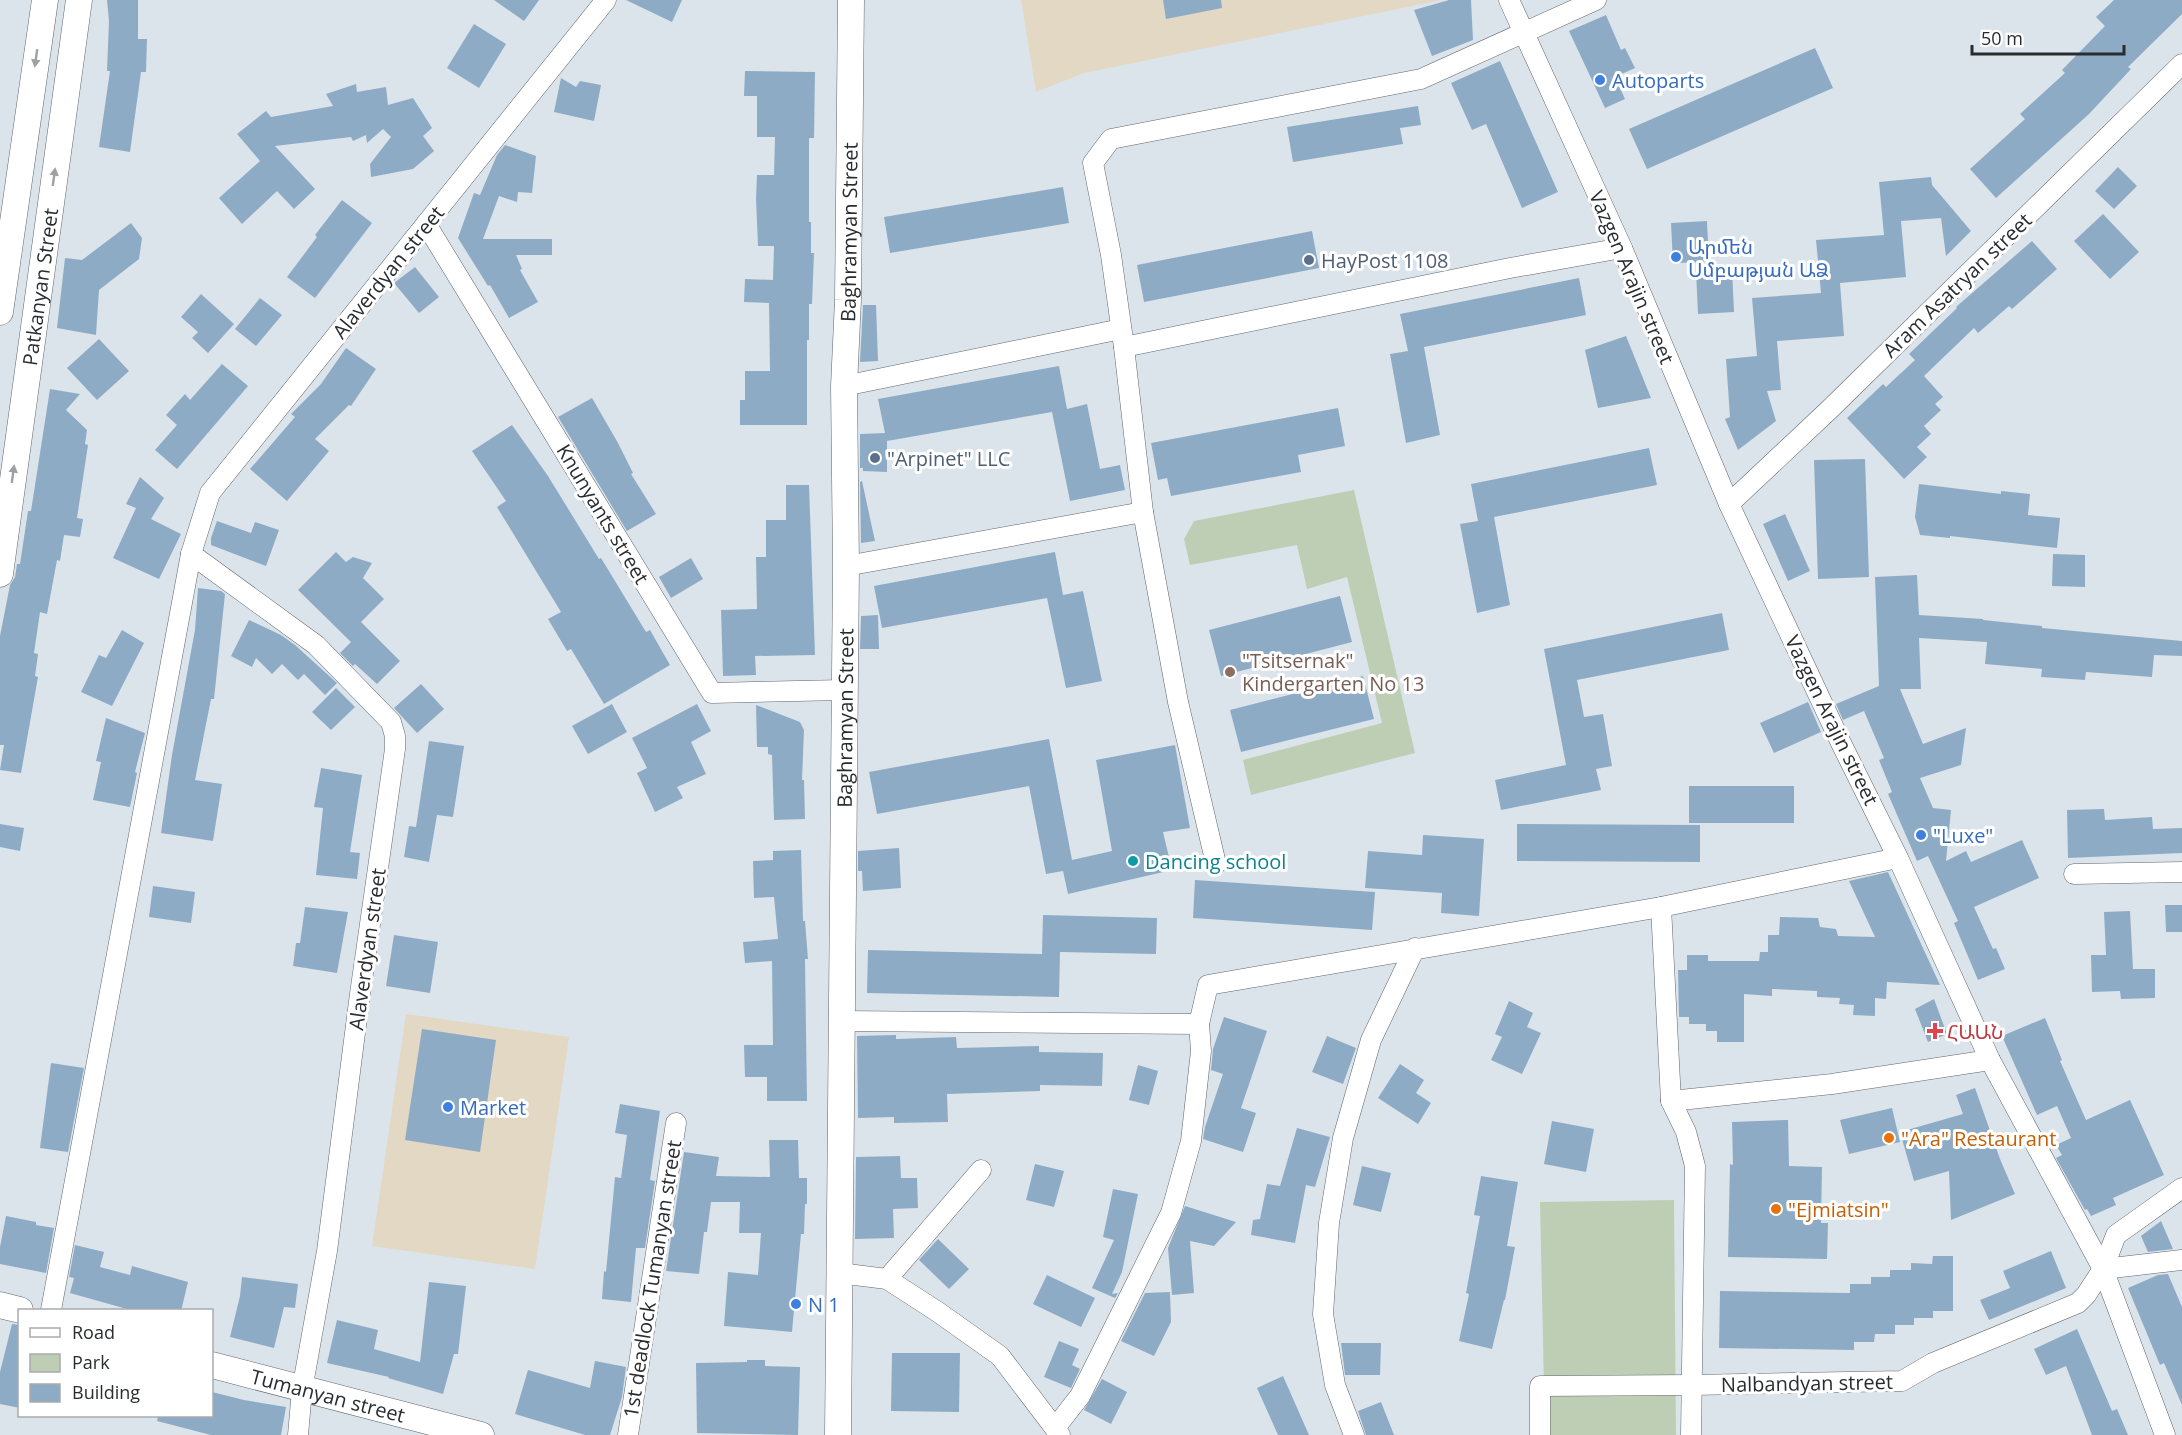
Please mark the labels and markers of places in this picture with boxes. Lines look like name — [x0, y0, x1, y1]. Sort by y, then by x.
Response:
place label: Autoparts — [1612, 67, 1704, 94]
marker: Autoparts — [1593, 73, 1607, 87]
place label: Արմեն Սմբաթյան ԱՁ — [1688, 233, 1829, 283]
place label: HayPost 1108 — [1321, 247, 1449, 274]
marker: Արմեն Սմբաթյան ԱՁ — [1669, 250, 1683, 264]
marker: HayPost 1108 — [1302, 253, 1316, 267]
place label: "Arpinet" LLC — [887, 445, 1010, 472]
marker: "Arpinet" LLC — [868, 451, 882, 465]
place label: "Tsitsernak" Kindergarten No 13 — [1242, 647, 1424, 697]
marker: "Tsitsernak" Kindergarten No 13 — [1223, 665, 1237, 679]
place label: "Luxe" — [1933, 822, 1993, 849]
marker: "Luxe" — [1914, 828, 1928, 842]
place label: Dancing school — [1145, 848, 1286, 875]
marker: Dancing school — [1126, 854, 1140, 868]
place label: ՀԱԱՆ — [1947, 1018, 2003, 1045]
marker: ՀԱԱՆ — [1928, 1024, 1942, 1038]
place label: Market — [460, 1094, 526, 1121]
marker: Market — [441, 1100, 455, 1114]
place label: "Ara" Restaurant — [1901, 1125, 2056, 1152]
marker: "Ara" Restaurant — [1882, 1131, 1896, 1145]
place label: "Ejmiatsin" — [1788, 1196, 1889, 1223]
marker: "Ejmiatsin" — [1769, 1202, 1783, 1216]
place label: N 1 — [808, 1291, 840, 1318]
marker: N 1 — [789, 1297, 803, 1311]

